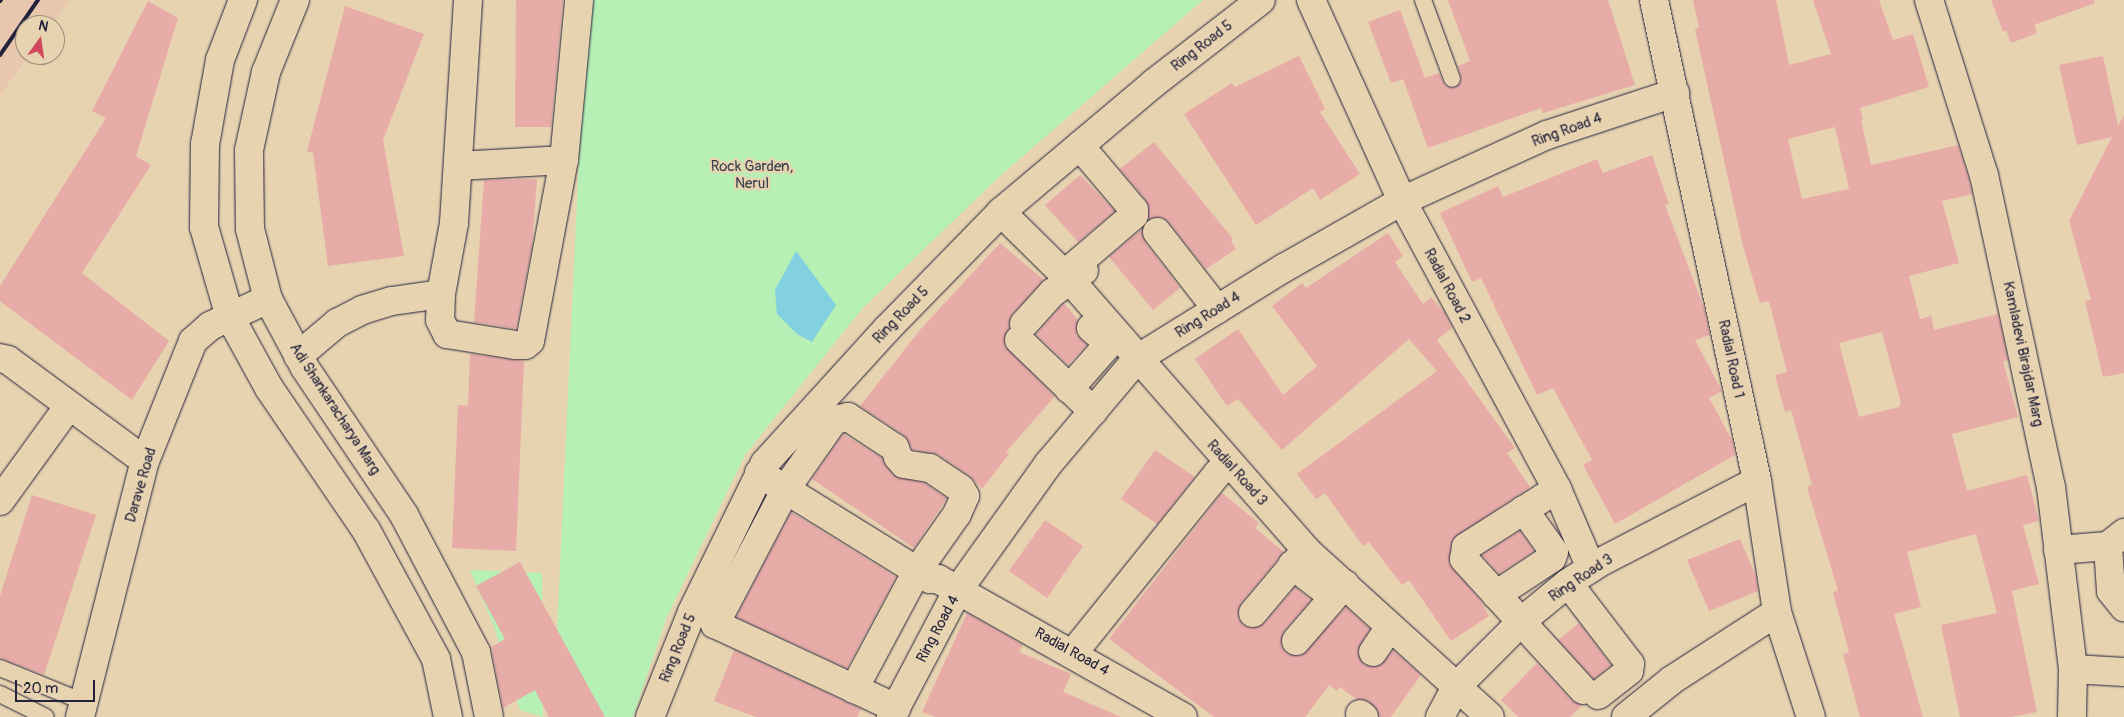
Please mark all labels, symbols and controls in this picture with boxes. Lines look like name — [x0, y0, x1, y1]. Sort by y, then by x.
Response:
north arrow — [15, 15, 65, 65]
street label: Ring Road 5 — [1168, 16, 1236, 76]
text: N — [37, 17, 50, 35]
street label: Ring Road 4 — [1529, 109, 1605, 151]
park label: Rock Garden, Nerul — [711, 157, 793, 192]
street label: Radial Road 2 — [1420, 245, 1474, 327]
street label: Kamladevi Birajdar Marg — [1999, 280, 2047, 428]
street label: Ring Road 5 — [869, 283, 933, 347]
street label: Ring Road 4 — [1172, 288, 1244, 342]
street label: Radial Road 1 — [1714, 318, 1748, 400]
street label: Adi Shankaracharya Marg — [286, 340, 384, 478]
street label: Radial Road 3 — [1203, 436, 1271, 510]
street label: Darave Road — [122, 445, 160, 525]
street label: Ring Road 3 — [1546, 550, 1616, 606]
street label: Ring Road 4 — [913, 592, 963, 666]
street label: Ring Road 5 — [656, 611, 700, 685]
street label: Radial Road 4 — [1032, 624, 1112, 680]
scale bar — [18, 670, 98, 702]
text: 20 m — [23, 679, 58, 698]

